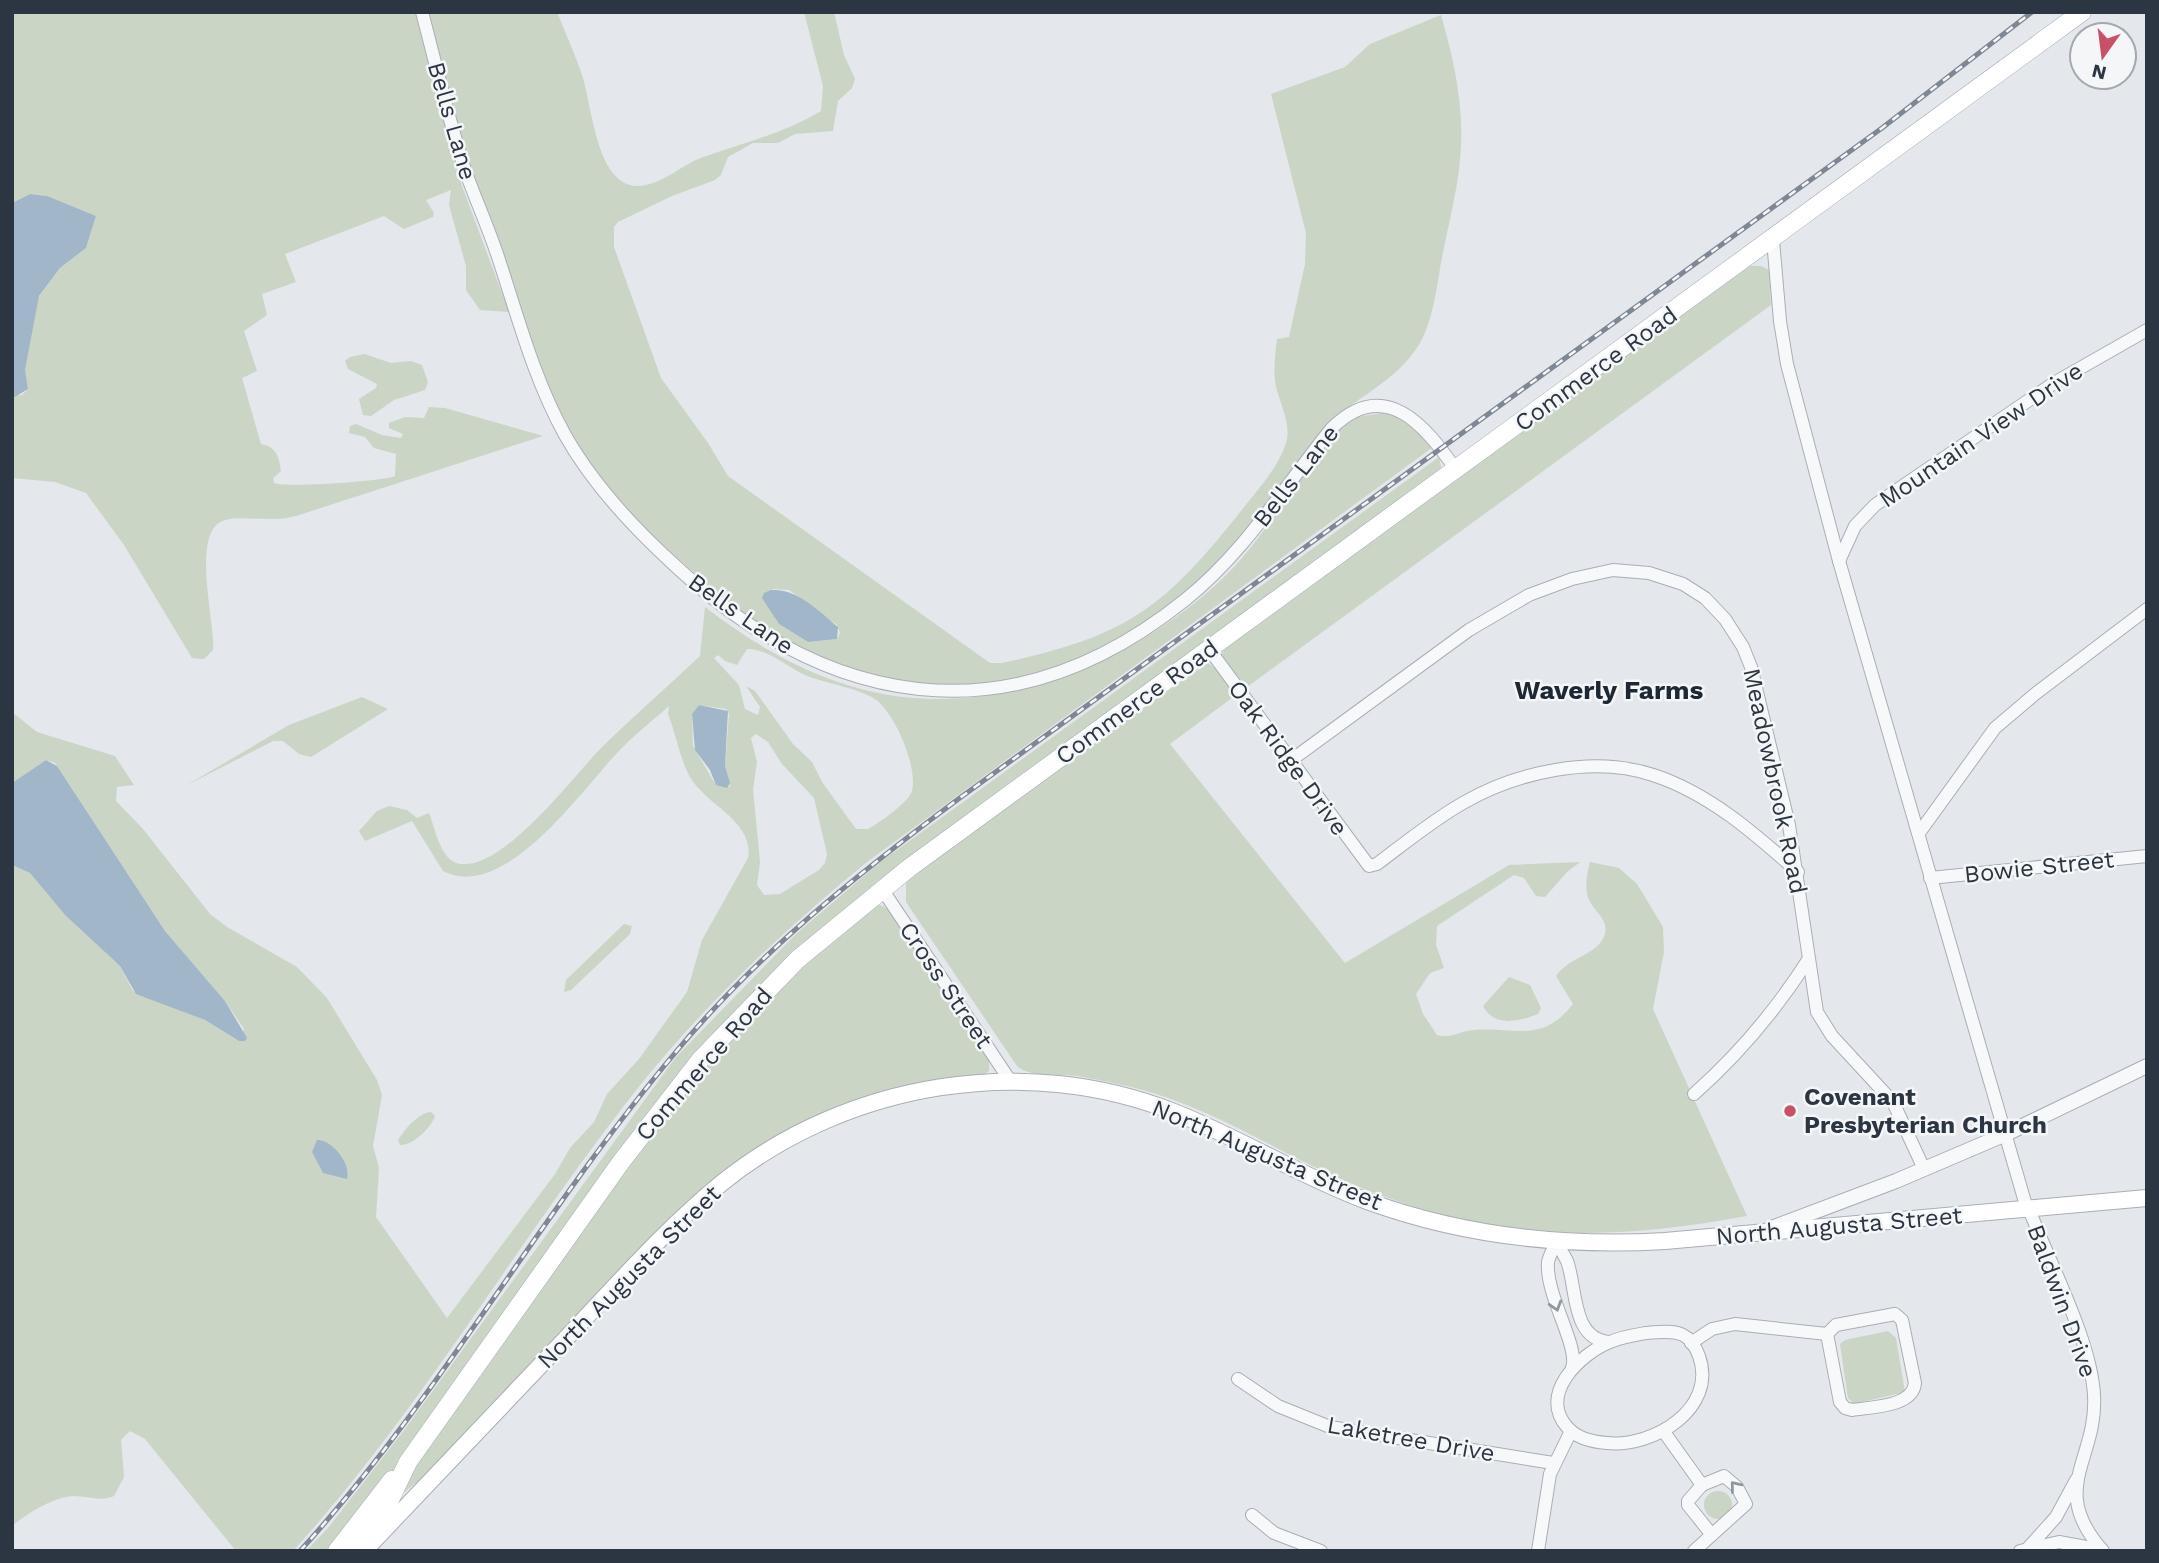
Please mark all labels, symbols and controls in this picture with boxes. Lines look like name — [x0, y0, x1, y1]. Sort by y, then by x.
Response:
north arrow — [2068, 21, 2138, 91]
street label: Bells Lane — [422, 59, 482, 183]
text: N — [2089, 59, 2109, 85]
street label: Commerce Road — [1509, 301, 1683, 437]
street label: Mountain View Drive — [1874, 356, 2088, 514]
street label: Bells Lane — [1248, 419, 1344, 533]
street label: Bells Lane — [683, 568, 799, 660]
street label: Commerce Road — [1050, 634, 1224, 770]
street label: Meadowbrook Road — [1737, 666, 1813, 896]
street label: Oak Ridge Drive — [1222, 675, 1354, 841]
district label: Waverly Farms — [1515, 675, 1704, 705]
street label: Bowie Street — [1963, 845, 2115, 889]
street label: Cross Street — [894, 917, 998, 1053]
street label: Commerce Road — [630, 982, 778, 1146]
place label: Covenant Presbyterian Church — [1804, 1083, 2047, 1139]
street label: North Augusta Street — [1148, 1094, 1386, 1216]
marker: Covenant Presbyterian Church — [1782, 1103, 1798, 1119]
street label: North Augusta Street — [532, 1180, 726, 1374]
street label: North Augusta Street — [1715, 1201, 1963, 1251]
street label: Baldwin Drive — [2021, 1221, 2103, 1381]
one-way arrow — [1548, 1299, 1562, 1312]
street label: Laketree Drive — [1325, 1410, 1497, 1468]
one-way arrow — [1731, 1482, 1744, 1494]

